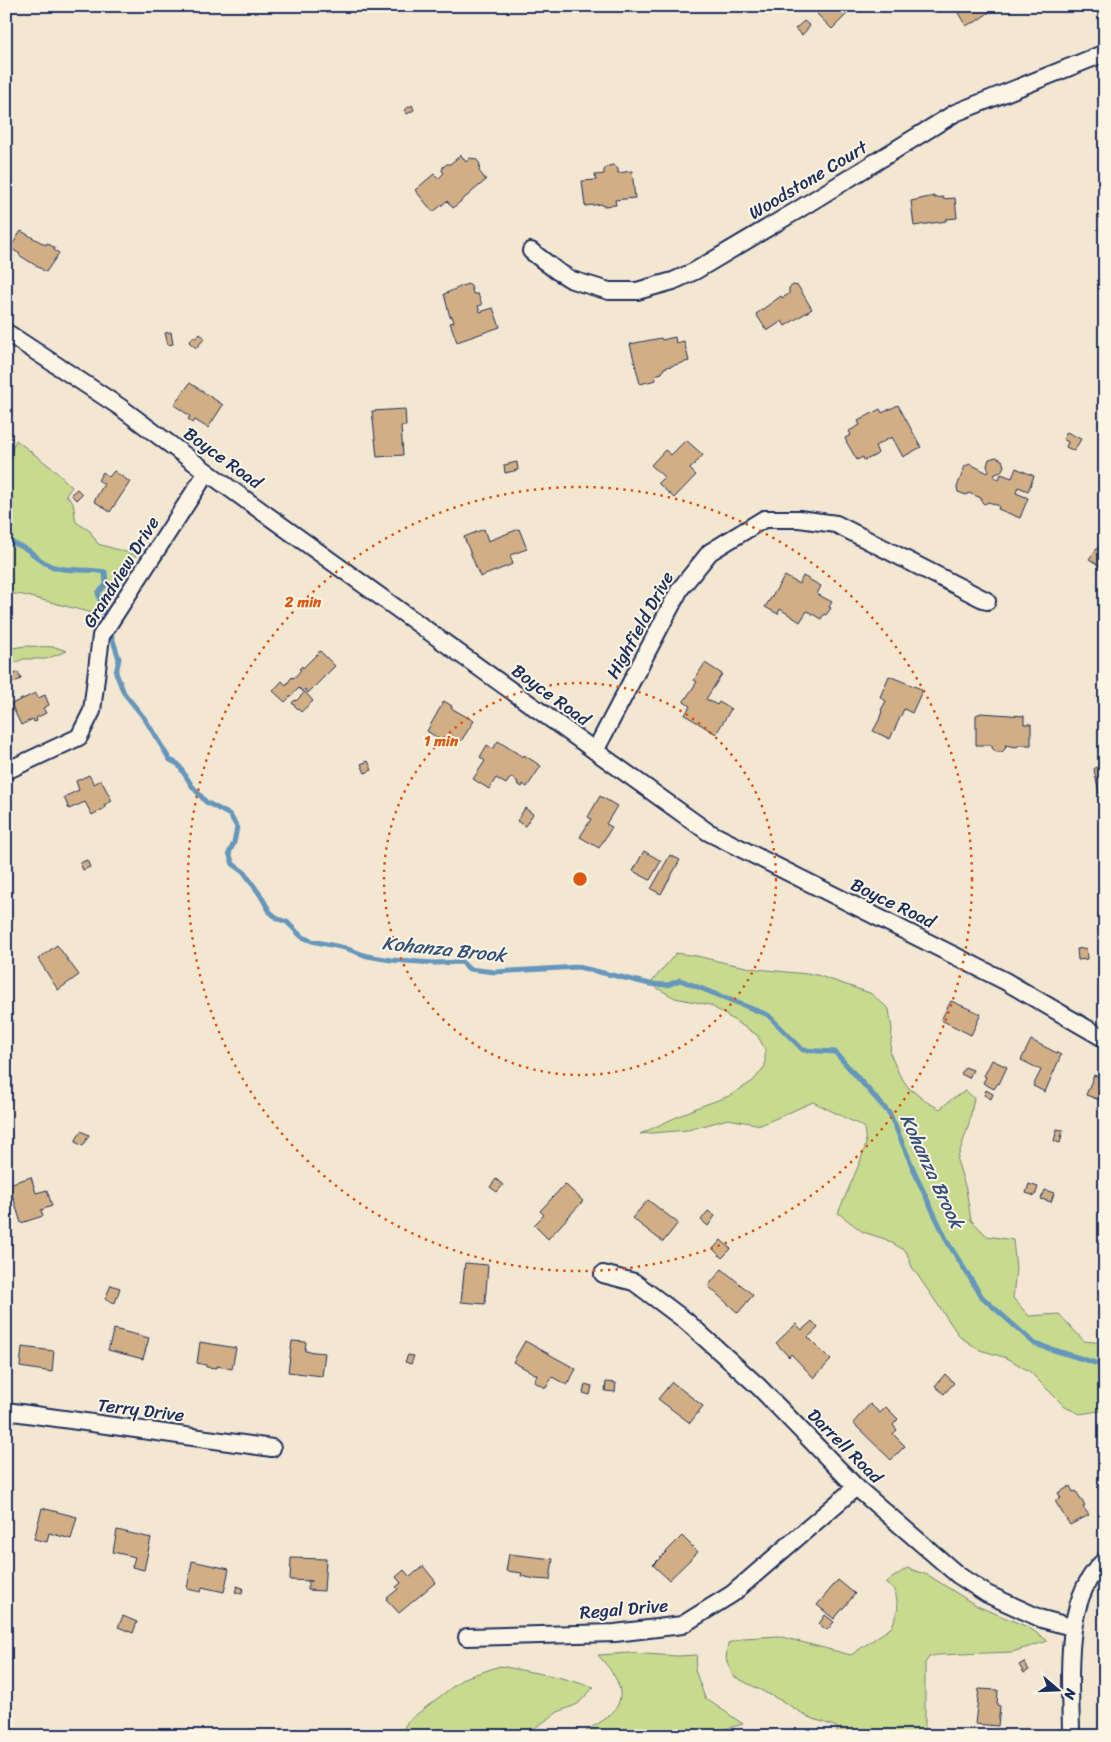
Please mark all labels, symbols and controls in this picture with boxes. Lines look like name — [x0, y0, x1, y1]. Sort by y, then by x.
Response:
street label: Woodstone Court — [742, 131, 874, 228]
street label: Boyce Road — [177, 418, 270, 499]
street label: Grandview Drive — [74, 510, 168, 634]
street label: Highfield Drive — [597, 565, 683, 685]
text: 2 min — [284, 589, 322, 615]
street label: Boyce Road — [505, 655, 598, 736]
text: 1 min — [424, 728, 459, 754]
street label: Boyce Road — [845, 869, 942, 938]
centre of rings — [571, 870, 589, 888]
water label: Kohanza Brook — [381, 926, 510, 972]
water label: Kohanza Brook — [891, 1108, 974, 1237]
street label: Terry Drive — [96, 1389, 186, 1431]
street label: Darrell Road — [799, 1400, 892, 1493]
street label: Regal Drive — [578, 1589, 670, 1629]
north arrow — [1034, 1664, 1084, 1714]
text: N — [1056, 1684, 1084, 1703]

